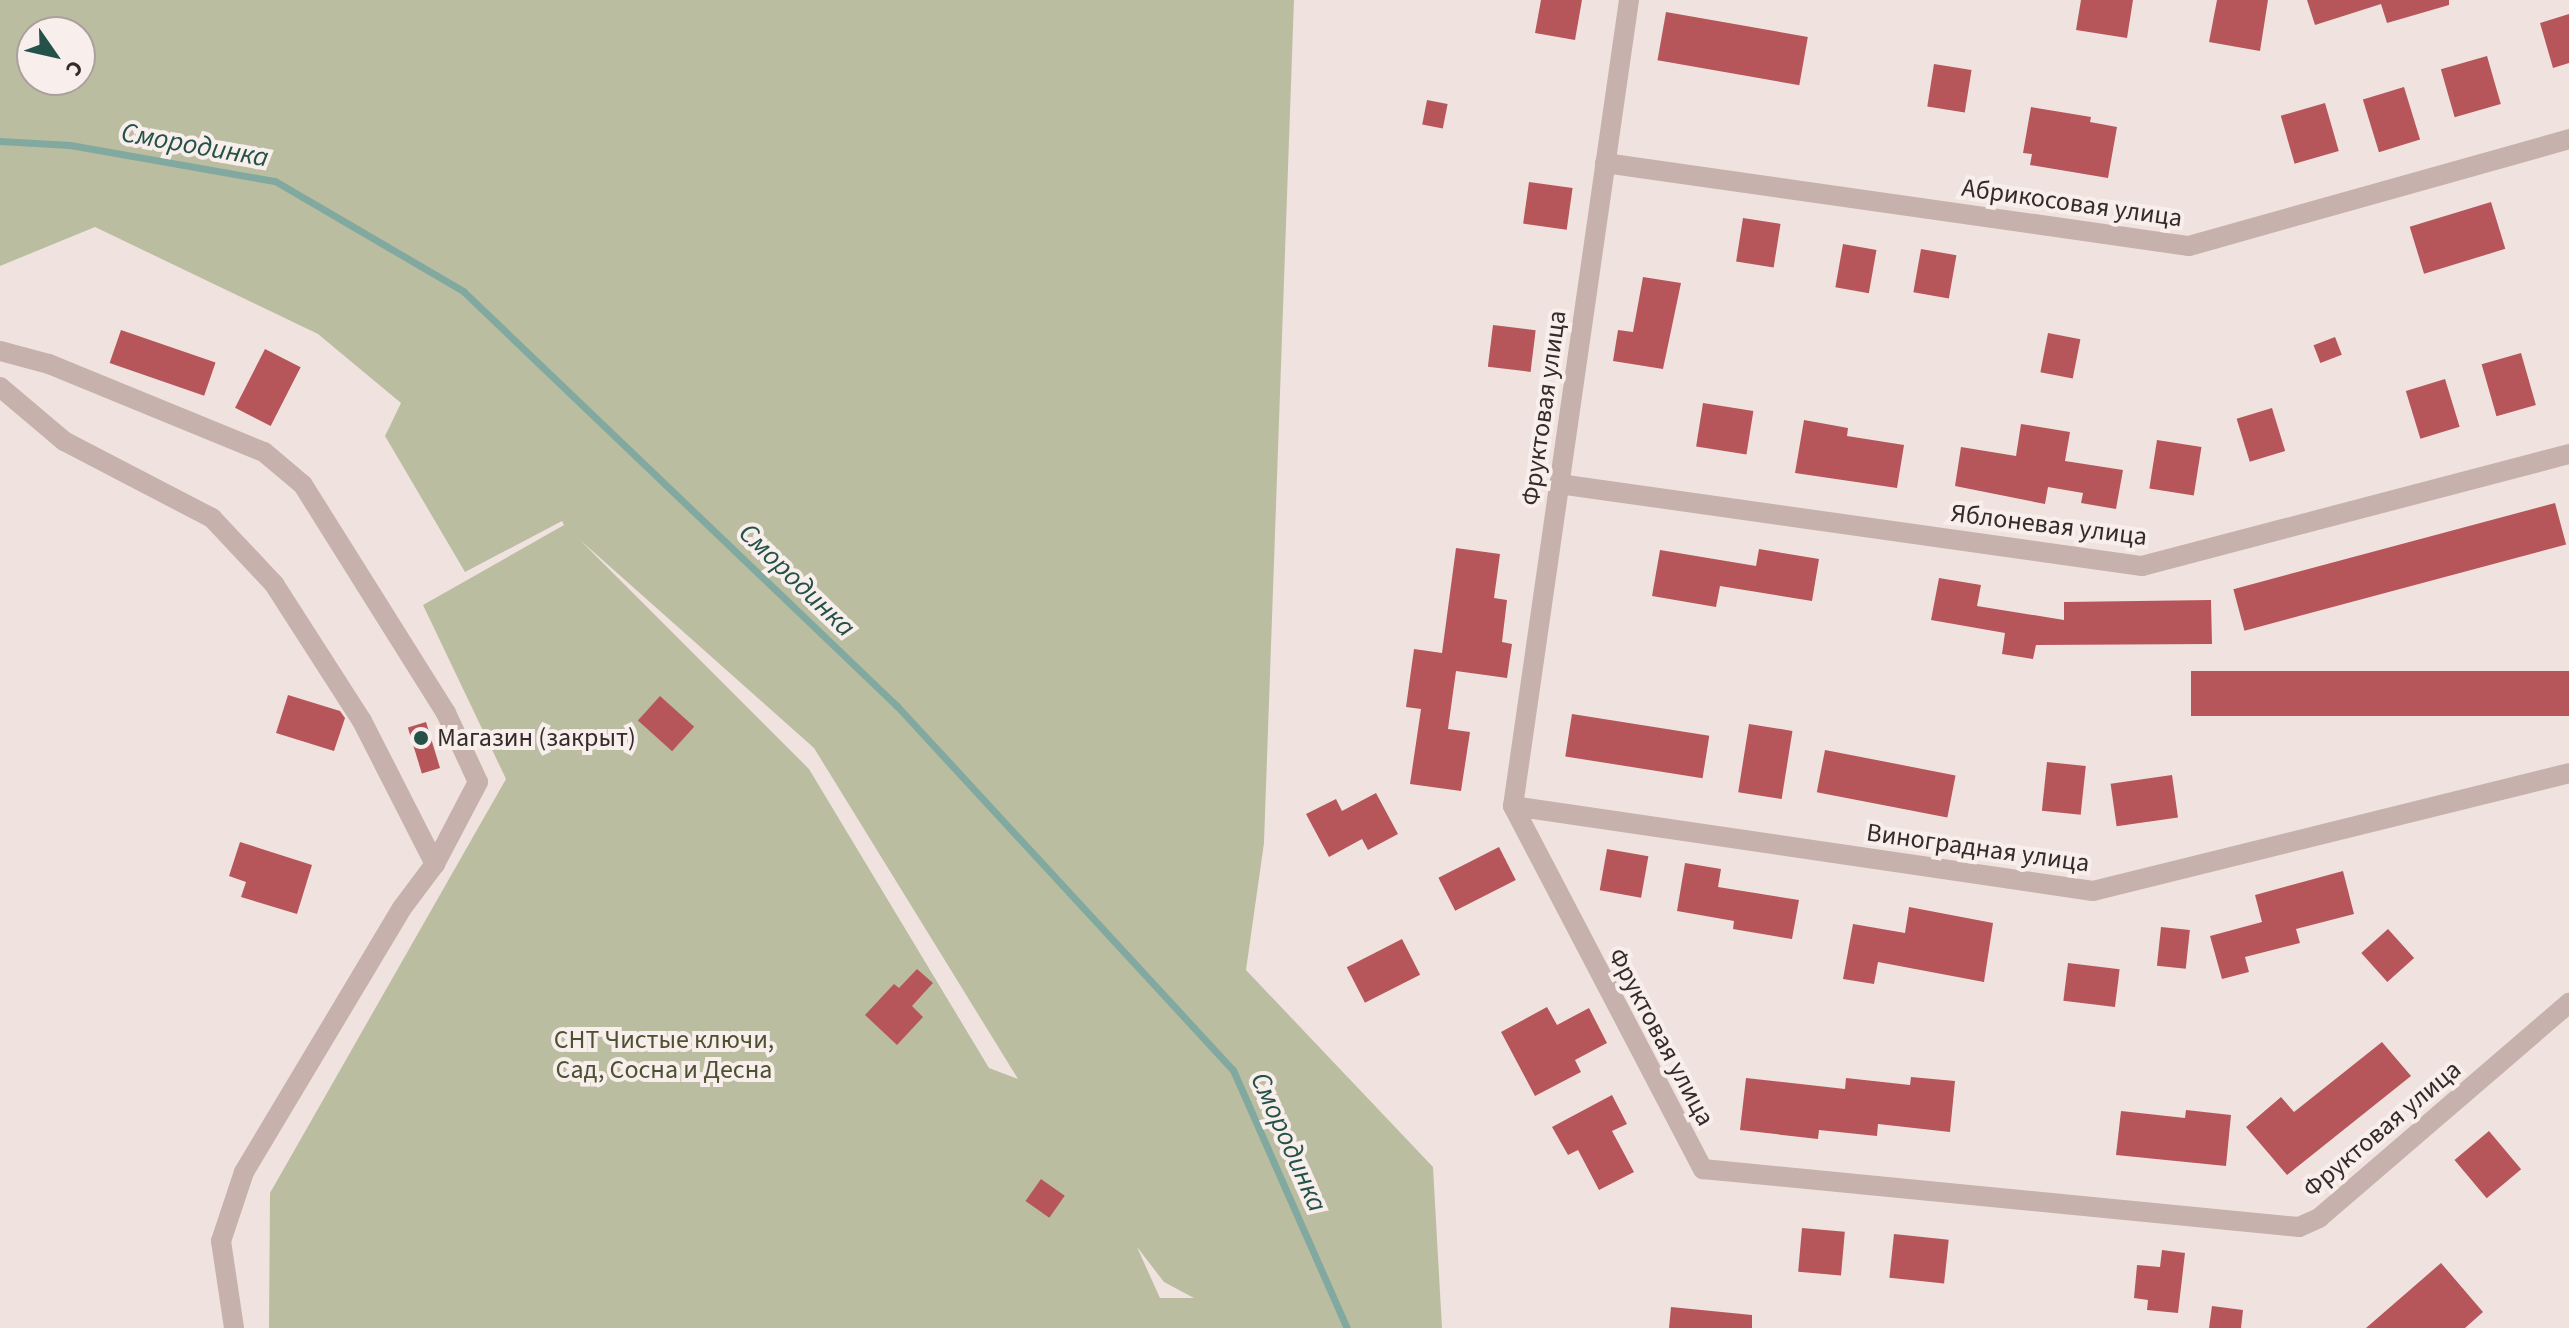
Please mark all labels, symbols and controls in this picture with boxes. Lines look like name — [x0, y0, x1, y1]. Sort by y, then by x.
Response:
north arrow — [16, 16, 96, 96]
text: С — [57, 54, 91, 83]
water label: Смородинка — [119, 115, 271, 175]
street label: Абрикосовая улица — [1960, 172, 2184, 234]
street label: Фруктовая улица — [1515, 308, 1573, 508]
street label: Яблоневая улица — [1949, 497, 2149, 553]
water label: Смородинка — [732, 516, 862, 644]
place label: Магазин (закрыт) — [437, 722, 636, 754]
marker: Магазин (закрыт) — [412, 729, 430, 747]
street label: Виноградная улица — [1864, 817, 2092, 879]
street label: Фруктовая улица — [1601, 943, 1721, 1131]
park label: СНТ Чистые ключи, Сад, Сосна и Десна — [554, 1024, 774, 1086]
street label: Фруктовая улица — [2297, 1054, 2467, 1204]
water label: Смородинка — [1243, 1067, 1335, 1217]

